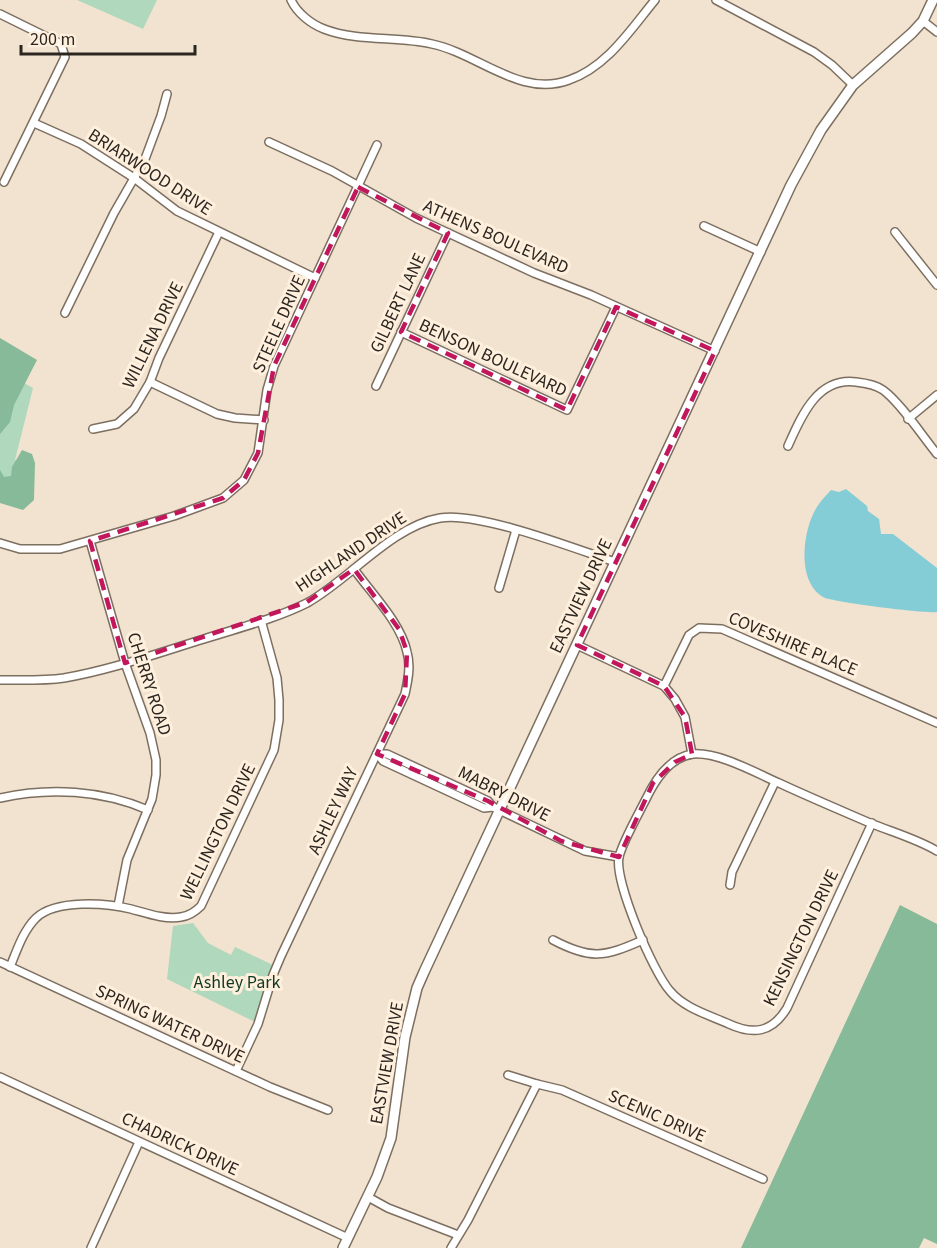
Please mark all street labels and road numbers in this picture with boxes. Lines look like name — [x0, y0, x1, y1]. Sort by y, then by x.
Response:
street label: BRIARWOOD DRIVE — [83, 123, 217, 221]
street label: ATHENS BOULEVARD — [419, 194, 573, 280]
street label: GILBERT LANE — [364, 249, 432, 357]
street label: STEELE DRIVE — [246, 271, 312, 377]
street label: WILLENA DRIVE — [116, 278, 190, 392]
street label: BENSON BOULEVARD — [415, 313, 571, 403]
street label: HIGHLAND DRIVE — [291, 506, 411, 598]
street label: EASTVIEW DRIVE — [543, 534, 619, 658]
street label: COVESHIRE PLACE — [725, 606, 861, 682]
street label: CHERRY ROAD — [121, 629, 177, 739]
street label: WELLINGTON DRIVE — [174, 759, 262, 905]
street label: MABRY DRIVE — [453, 760, 555, 828]
street label: ASHLEY WAY — [302, 763, 364, 859]
street label: KENSINGTON DRIVE — [757, 865, 845, 1011]
street label: SPRING WATER DRIVE — [91, 978, 249, 1070]
street label: EASTVIEW DRIVE — [364, 1000, 410, 1126]
street label: SCENIC DRIVE — [604, 1083, 710, 1149]
street label: CHADRICK DRIVE — [117, 1106, 243, 1182]

